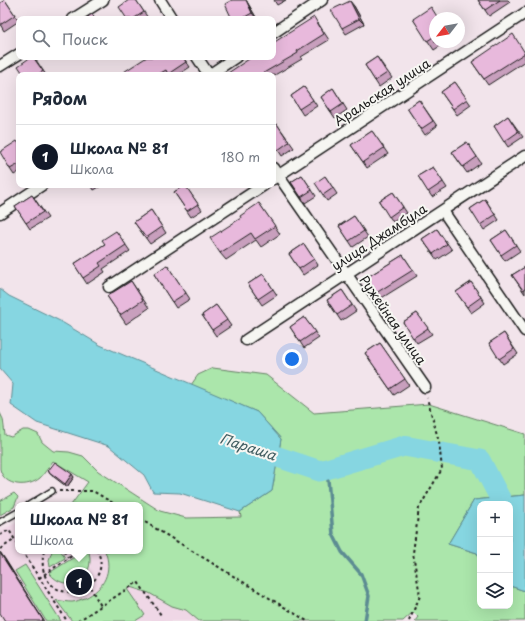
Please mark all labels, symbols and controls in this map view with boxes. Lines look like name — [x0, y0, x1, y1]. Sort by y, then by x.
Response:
north arrow — [429, 12, 465, 48]
search box — [16, 16, 276, 60]
icon: search — [30, 27, 52, 49]
text: Поиск — [62, 27, 108, 50]
street label: Аральская улица — [330, 53, 434, 130]
text: Рядом — [32, 85, 87, 111]
text: Школа № 81 — [70, 136, 168, 159]
text: 1 — [42, 147, 48, 166]
text: 180 m — [221, 147, 260, 166]
text: Школа — [70, 159, 114, 178]
street label: улица Джамбула — [327, 198, 431, 275]
street label: Ружейная улица — [355, 271, 432, 369]
your location — [282, 349, 302, 369]
water label: Параша — [218, 428, 280, 466]
map controls — [477, 501, 513, 609]
button: + — [477, 501, 513, 537]
popup — [15, 502, 143, 554]
text: Школа № 81 — [30, 507, 128, 530]
text: Школа — [30, 530, 73, 549]
button: − — [477, 537, 513, 573]
pin: 1 — [66, 567, 92, 597]
button: layers — [477, 573, 513, 609]

